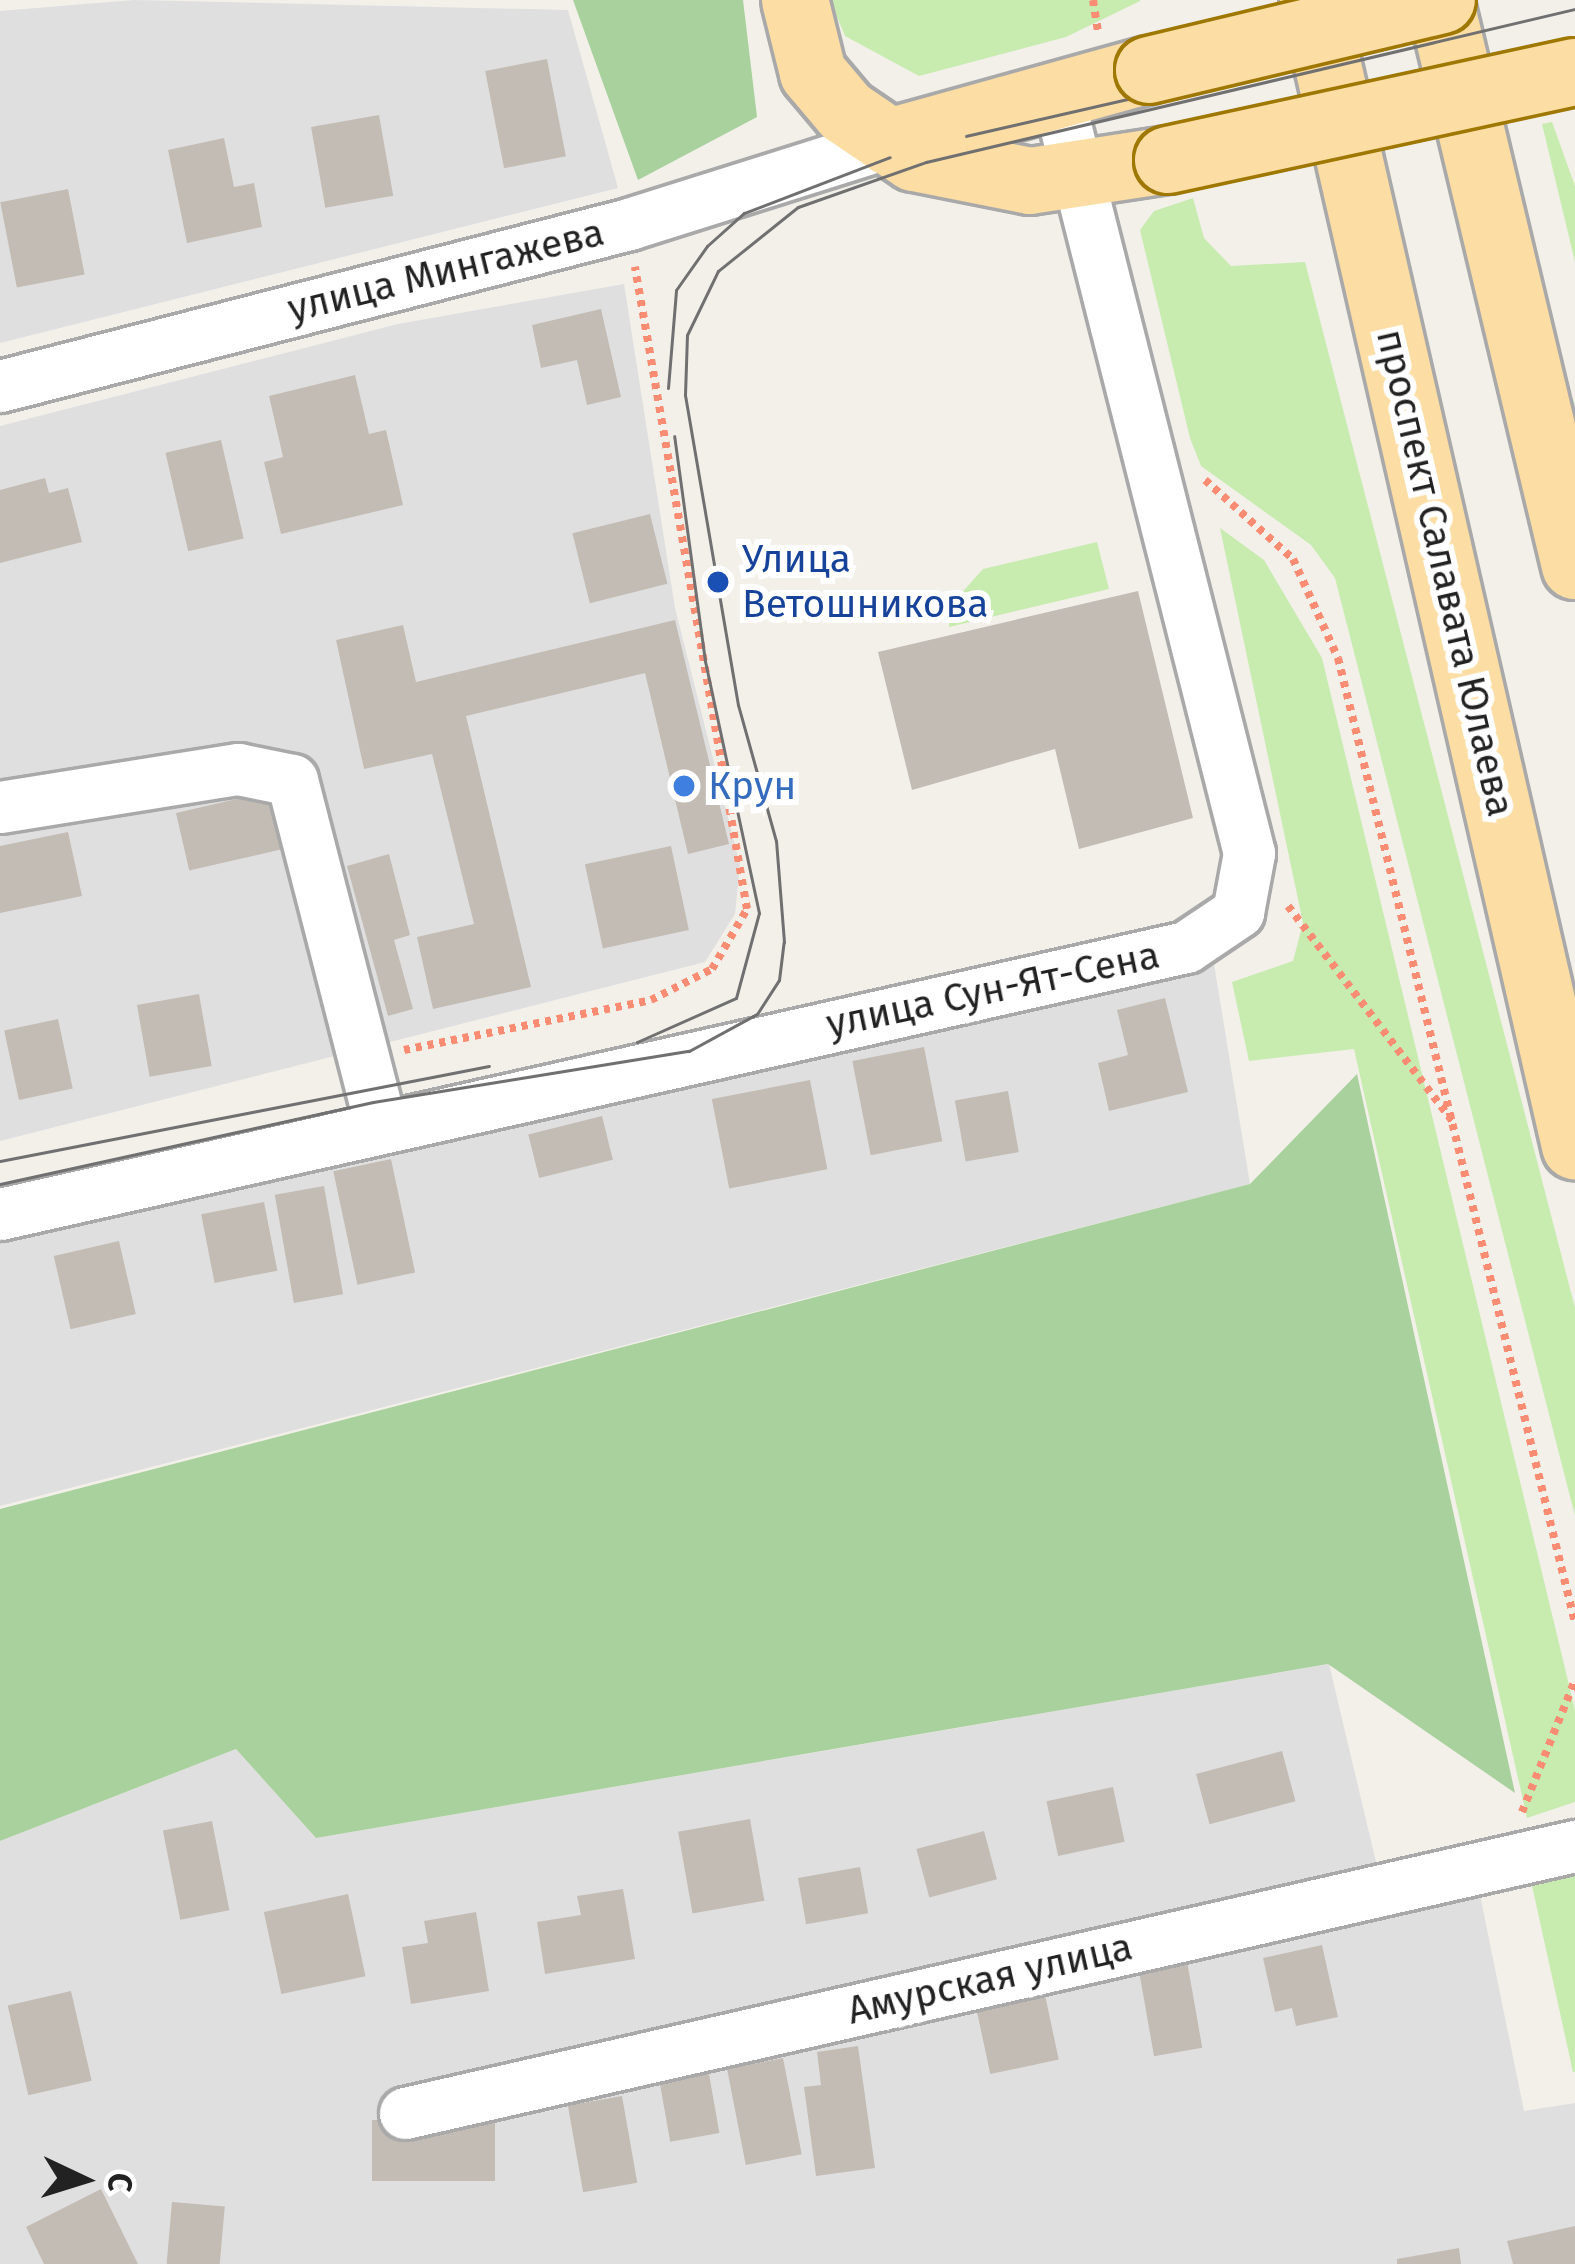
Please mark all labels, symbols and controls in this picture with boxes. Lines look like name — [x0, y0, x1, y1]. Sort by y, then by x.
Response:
street label: улица Мингажева — [283, 209, 609, 333]
street label: проспект Салавата Юлаева — [1366, 325, 1524, 821]
place label: Улица Ветошникова — [742, 537, 988, 628]
marker: Улица Ветошникова — [705, 569, 731, 595]
place label: Крун — [708, 763, 796, 809]
marker: Крун — [671, 773, 697, 799]
street label: улица Сун-Ят-Сена — [822, 932, 1164, 1048]
street label: Амурская улица — [843, 1924, 1137, 2034]
north arrow — [24, 2120, 144, 2240]
text: С — [99, 2172, 141, 2193]

